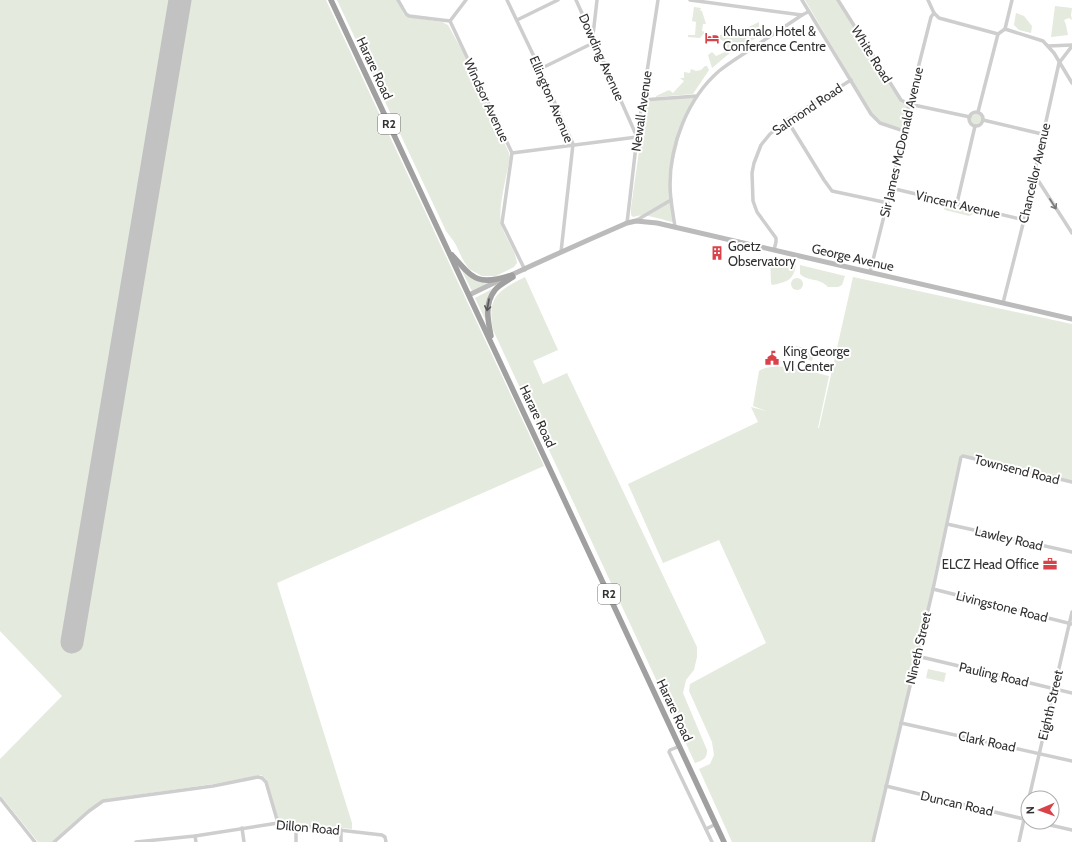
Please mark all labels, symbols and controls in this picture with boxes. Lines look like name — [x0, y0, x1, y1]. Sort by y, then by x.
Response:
street label: Dowding Avenue — [576, 11, 628, 103]
place label: Khumalo Hotel & Conference Centre — [723, 23, 826, 54]
street label: White Road — [848, 23, 896, 85]
hotel icon: Khumalo Hotel & Conference Centre — [704, 30, 720, 46]
street label: Harare Road — [354, 34, 396, 102]
street label: Ellington Avenue — [527, 53, 578, 145]
street label: Windsor Avenue — [461, 56, 513, 145]
street label: Sir James McDonald Avenue — [876, 65, 926, 219]
street label: Newall Avenue — [627, 69, 655, 152]
street label: Salmond Road — [769, 80, 845, 138]
road number: R2 — [378, 114, 400, 134]
street label: Chancellor Avenue — [1015, 121, 1053, 225]
street label: Vincent Avenue — [914, 186, 1002, 222]
one-way arrow — [1050, 198, 1058, 210]
place label: Goetz Observatory — [728, 238, 796, 269]
street label: George Avenue — [810, 240, 896, 274]
building icon: Goetz Observatory — [709, 245, 725, 261]
one-way arrow — [484, 299, 492, 312]
place label: King George VI Center — [783, 343, 850, 374]
public building icon: King George VI Center — [764, 350, 780, 366]
street label: Harare Road — [517, 382, 559, 450]
street label: Townsend Road — [973, 451, 1061, 487]
street label: Lawley Road — [973, 522, 1045, 554]
place label: ELCZ Head Office — [942, 556, 1039, 572]
office icon: ELCZ Head Office — [1042, 556, 1058, 572]
road number: R2 — [598, 584, 620, 604]
street label: Livingstone Road — [954, 587, 1050, 625]
street label: Nineth Street — [902, 610, 934, 686]
street label: Pauling Road — [958, 658, 1030, 690]
street label: Eighth Street — [1034, 668, 1066, 742]
street label: Harare Road — [654, 676, 696, 744]
street label: Clark Road — [957, 727, 1017, 755]
street label: Duncan Road — [919, 787, 995, 819]
north arrow — [1020, 790, 1060, 830]
text: N — [1023, 806, 1037, 814]
street label: Dillon Road — [276, 816, 340, 838]

